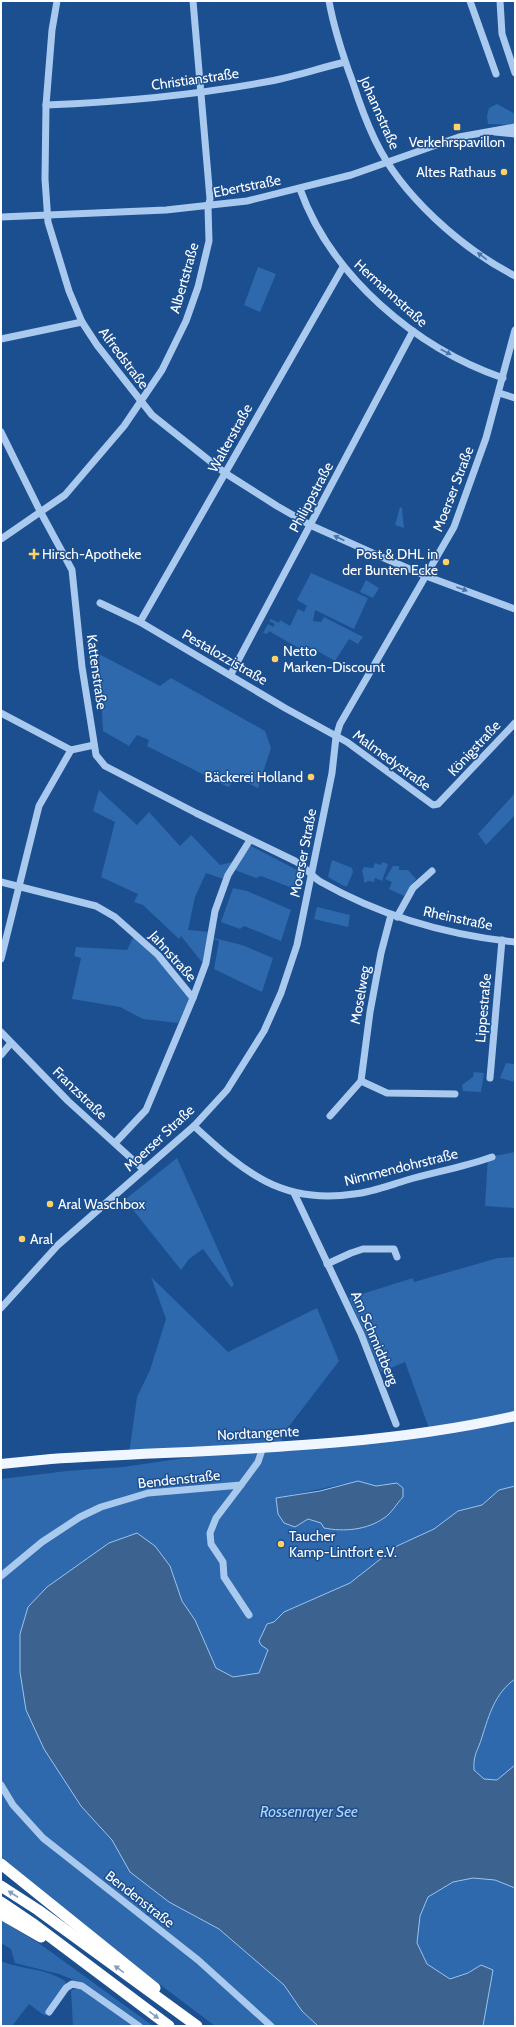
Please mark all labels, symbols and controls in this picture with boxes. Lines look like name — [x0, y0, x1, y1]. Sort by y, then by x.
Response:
street label: Christianstraße — [150, 64, 240, 94]
street label: Johannstraße — [356, 73, 404, 152]
marker: Verkehrspavillon — [452, 122, 462, 132]
place label: Verkehrspavillon — [409, 133, 505, 151]
place label: Altes Rathaus — [416, 163, 496, 181]
marker: Altes Rathaus — [499, 167, 509, 177]
street label: Ebertstraße — [212, 171, 282, 201]
street label: Albertstraße — [165, 241, 203, 315]
one-way arrow — [476, 252, 487, 260]
street label: Hermannstraße — [351, 255, 431, 331]
street label: Alfredstraße — [95, 324, 153, 392]
one-way arrow — [440, 349, 452, 355]
street label: Walterstraße — [204, 401, 256, 475]
street label: Moerser Straße — [428, 444, 478, 534]
street label: Philippstraße — [285, 459, 337, 535]
one-way arrow — [333, 535, 344, 541]
place label: Hirsch-Apotheke — [42, 545, 141, 563]
place label: Post & DHL in der Bunten Ecke — [342, 545, 438, 579]
marker: Hirsch-Apotheke — [29, 549, 39, 559]
marker: Post & DHL in der Bunten Ecke — [441, 557, 451, 567]
one-way arrow — [457, 587, 469, 593]
street label: Pestalozzistraße — [179, 625, 271, 689]
street label: Kattenstraße — [83, 633, 111, 711]
place label: Netto Marken-Discount — [283, 642, 385, 676]
marker: Netto Marken-Discount — [270, 654, 280, 664]
street label: Königstraße — [444, 716, 504, 780]
street label: Malmedystraße — [349, 726, 435, 794]
place label: Bäckerei Holland — [205, 768, 303, 786]
marker: Bäckerei Holland — [306, 772, 316, 782]
street label: Moerser Straße — [286, 807, 320, 899]
street label: Rheinstraße — [422, 902, 494, 934]
street label: Jahnstraße — [145, 926, 201, 985]
street label: Moselweg — [346, 963, 374, 1026]
street label: Lippestraße — [471, 973, 495, 1043]
street label: Franzstraße — [49, 1063, 111, 1123]
street label: Moerser Straße — [120, 1101, 198, 1175]
street label: Nimmendohrstraße — [342, 1144, 460, 1190]
place label: Aral Waschbox — [58, 1195, 145, 1213]
marker: Aral Waschbox — [45, 1199, 55, 1209]
place label: Aral — [30, 1230, 54, 1248]
marker: Aral — [17, 1234, 27, 1244]
street label: Am Schmidtberg — [347, 1288, 403, 1389]
street label: Nordtangente — [216, 1422, 300, 1444]
street label: Bendenstraße — [137, 1466, 221, 1492]
place label: Taucher Kamp-Lintfort e.V. — [289, 1527, 397, 1561]
marker: Taucher Kamp-Lintfort e.V. — [276, 1539, 286, 1549]
water label: Rossenrayer See — [260, 1803, 358, 1821]
street label: Bendenstraße — [102, 1866, 178, 1932]
one-way arrow — [8, 1890, 18, 1898]
one-way arrow — [114, 1965, 125, 1973]
one-way arrow — [149, 2011, 159, 2019]

